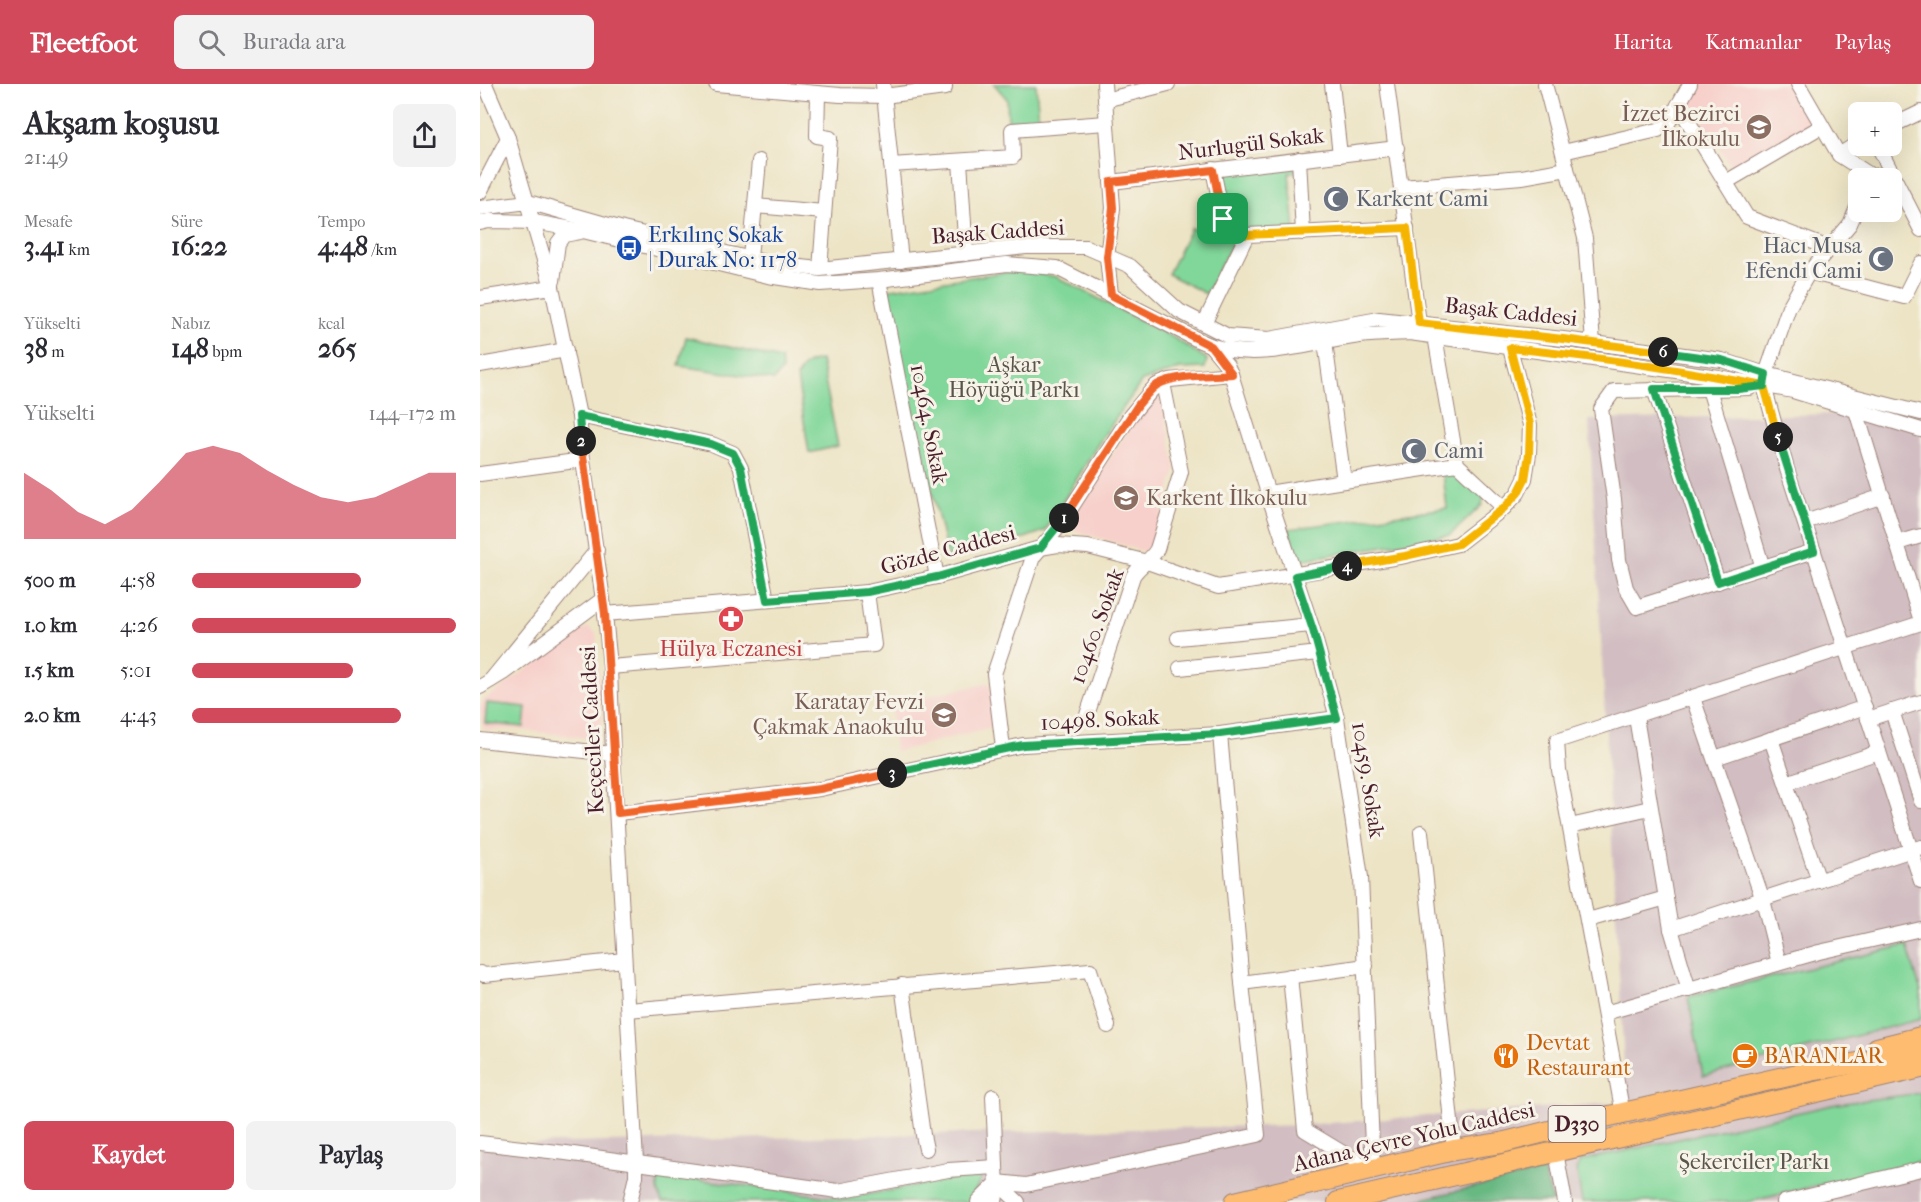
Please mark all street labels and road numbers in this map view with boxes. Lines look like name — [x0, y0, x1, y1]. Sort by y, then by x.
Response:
street label: Nurlugül Sokak — [1177, 122, 1326, 166]
street label: Başak Caddesi — [931, 214, 1066, 250]
street label: Başak Caddesi — [1443, 292, 1579, 332]
street label: 10464. Sokak — [905, 362, 954, 487]
street label: Gözde Caddesi — [878, 519, 1019, 580]
street label: 10460. Sokak — [1064, 564, 1130, 687]
street label: Keçeciler Caddesi — [575, 645, 609, 815]
street label: 10498. Sokak — [1040, 704, 1161, 736]
street label: 10459. Sokak — [1346, 720, 1390, 841]
street label: Adana Çevre Yolu Caddesi — [1290, 1096, 1538, 1178]
road number: D330 — [1548, 1106, 1606, 1142]

